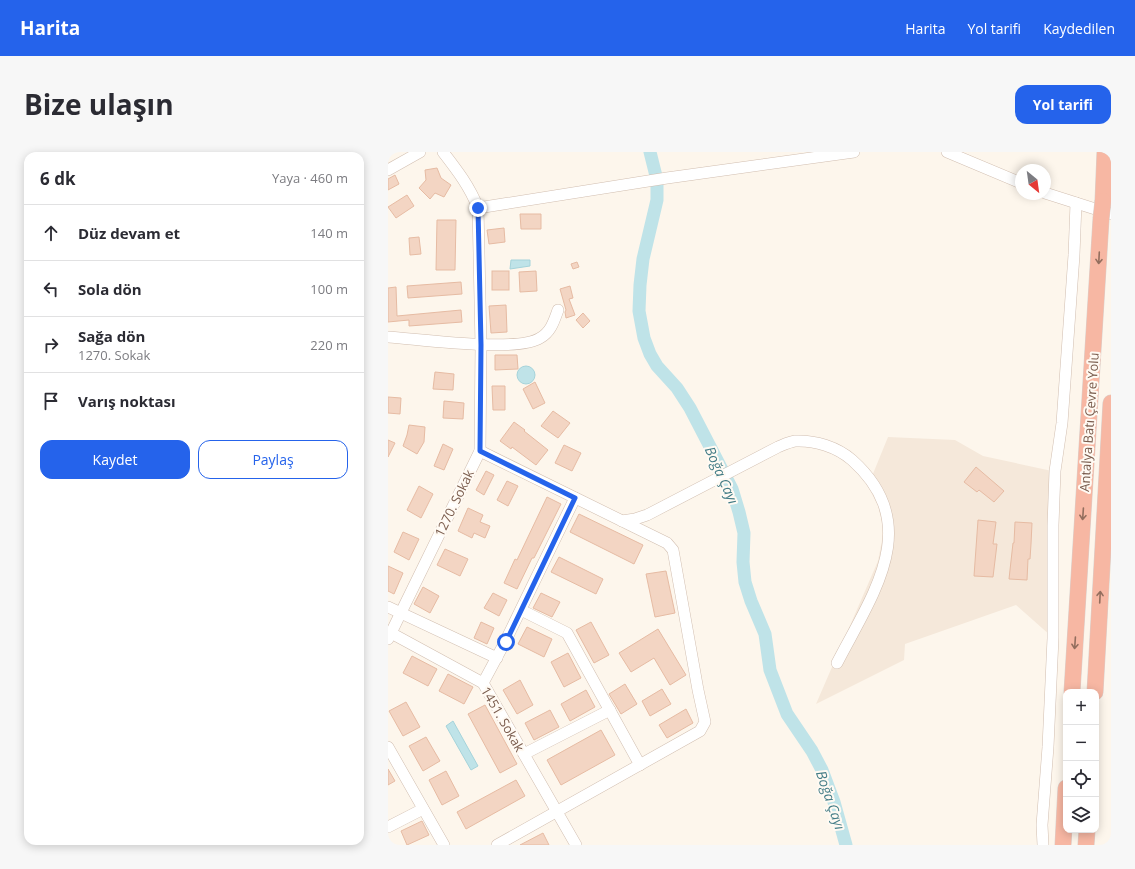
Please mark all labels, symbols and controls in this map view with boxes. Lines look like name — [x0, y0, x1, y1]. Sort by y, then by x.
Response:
text: Harita — [20, 15, 80, 41]
text: Harita — [905, 19, 945, 38]
text: Yol tarifi — [967, 19, 1021, 38]
text: Kaydedilen — [1043, 19, 1115, 38]
text: Bize ulaşın — [24, 85, 174, 123]
button: Yol tarifi — [1015, 85, 1111, 124]
north arrow — [1015, 164, 1051, 200]
text: 6 dk — [40, 167, 75, 190]
text: Yaya · 460 m — [272, 169, 348, 187]
route end — [469, 199, 487, 217]
icon: ahead — [40, 222, 62, 244]
text: Düz devam et — [78, 223, 180, 243]
text: 140 m — [310, 224, 348, 242]
one-way arrow — [1095, 251, 1102, 264]
icon: left — [40, 278, 62, 300]
text: Sola dön — [78, 279, 142, 299]
text: 100 m — [310, 280, 348, 298]
text: Sağa dön — [78, 326, 145, 346]
icon: right — [40, 334, 62, 356]
text: 220 m — [310, 336, 348, 354]
text: 1270. Sokak — [78, 346, 150, 364]
street label: Antalya Batı Çevre Yolu — [1075, 352, 1103, 492]
icon: arrive — [40, 390, 62, 412]
text: Varış noktası — [78, 391, 176, 411]
button: Kaydet — [40, 440, 190, 479]
button: Paylaş — [198, 440, 348, 479]
water label: Boğa Çayı — [701, 443, 743, 507]
street label: 1270. Sokak — [430, 466, 478, 539]
one-way arrow — [1080, 507, 1087, 520]
one-way arrow — [1097, 591, 1104, 604]
route start — [497, 633, 515, 651]
one-way arrow — [1071, 636, 1078, 649]
street label: 1451. Sokak — [477, 683, 529, 755]
map controls — [1063, 689, 1099, 833]
button: + — [1063, 689, 1099, 725]
button: − — [1063, 725, 1099, 761]
button: locate — [1063, 761, 1099, 797]
water label: Boğa Çayı — [812, 768, 850, 832]
button: layers — [1063, 797, 1099, 833]

